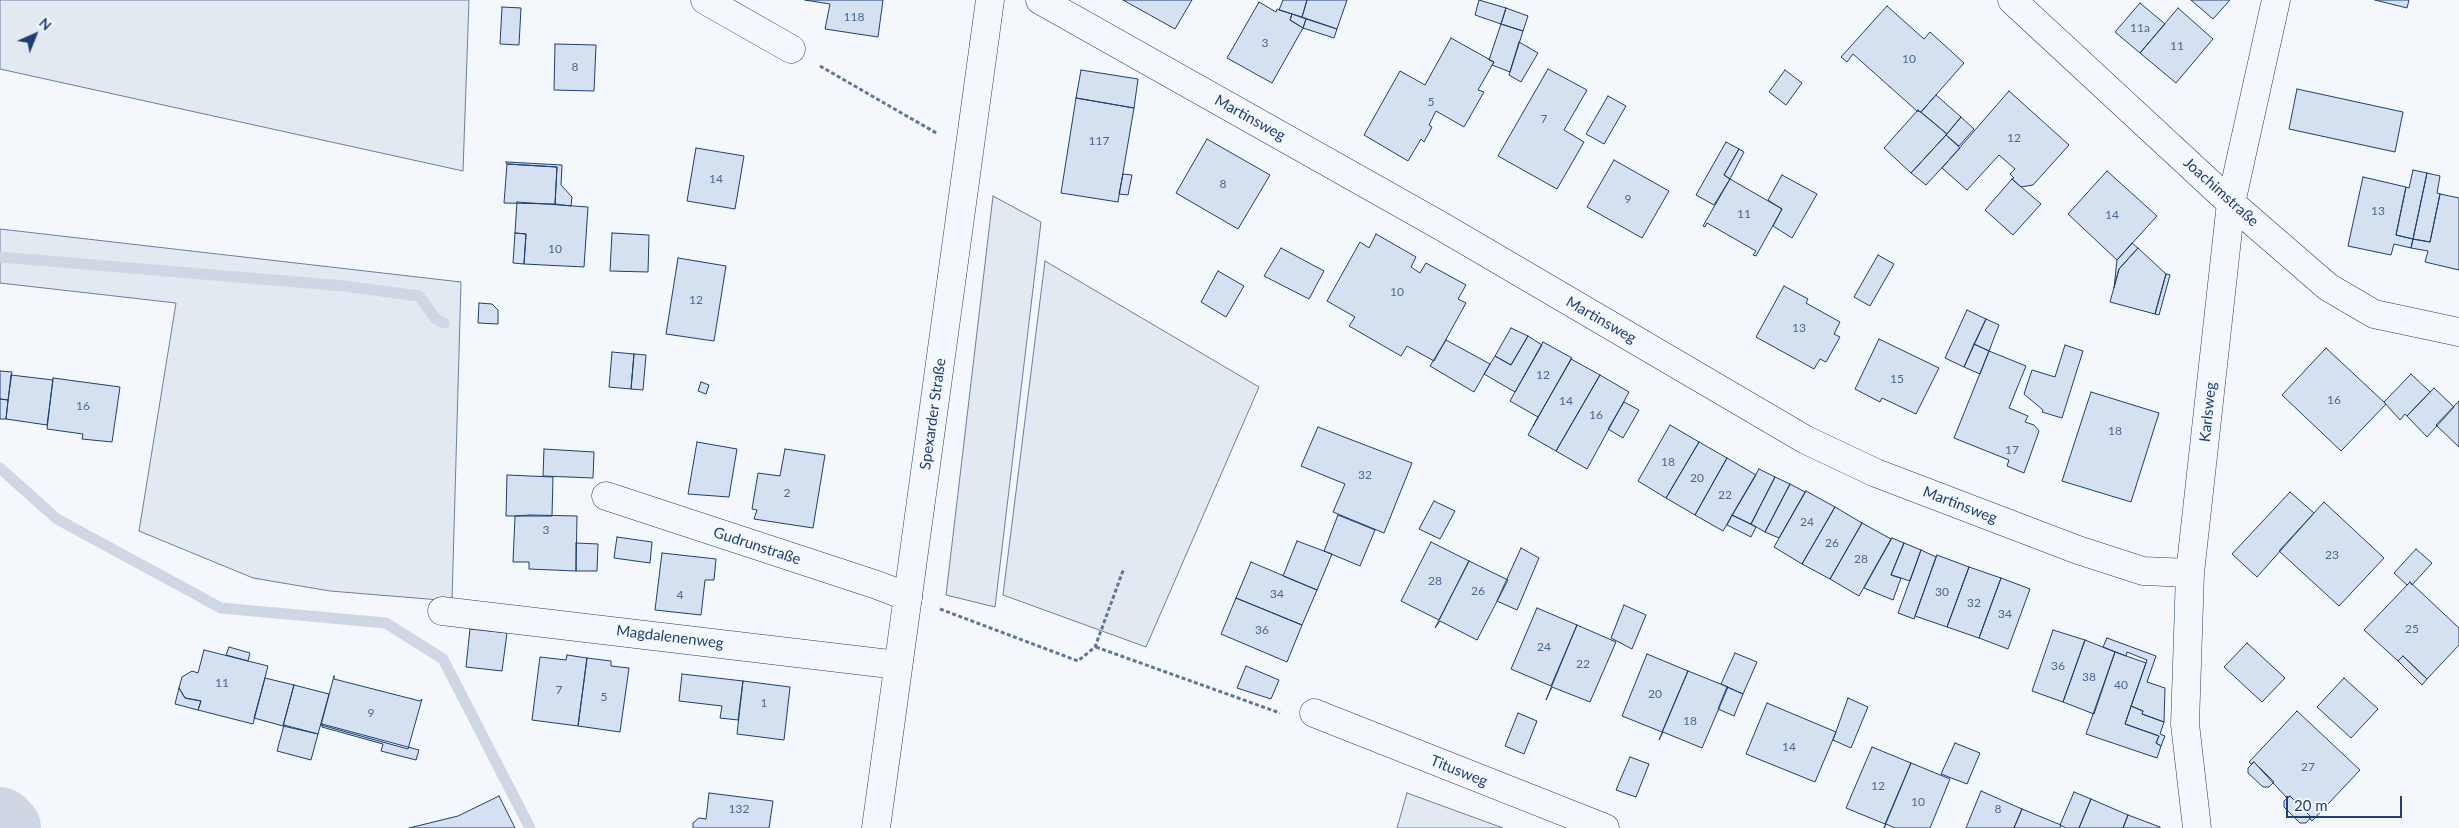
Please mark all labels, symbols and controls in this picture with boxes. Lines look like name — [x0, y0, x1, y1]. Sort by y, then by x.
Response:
north arrow — [10, 10, 60, 60]
house number: 118 — [844, 10, 864, 24]
text: N — [36, 14, 56, 34]
house number: 11a — [2130, 21, 2150, 35]
house number: 3 — [1262, 36, 1268, 50]
house number: 11 — [2170, 39, 2184, 53]
house number: 10 — [1902, 52, 1916, 66]
house number: 8 — [572, 60, 578, 74]
street label: Martinsweg — [1211, 91, 1289, 145]
house number: 5 — [1428, 95, 1434, 109]
house number: 7 — [1541, 112, 1547, 126]
house number: 12 — [2007, 131, 2021, 145]
house number: 117 — [1089, 134, 1109, 148]
street label: Joachimstraße — [2180, 154, 2262, 230]
house number: 14 — [709, 172, 723, 186]
house number: 8 — [1220, 177, 1226, 191]
house number: 9 — [1625, 192, 1631, 206]
house number: 13 — [2371, 204, 2385, 218]
house number: 11 — [1737, 207, 1751, 221]
house number: 14 — [2105, 208, 2119, 222]
house number: 10 — [548, 242, 562, 256]
house number: 10 — [1390, 285, 1404, 299]
house number: 12 — [689, 293, 703, 307]
street label: Martinsweg — [1563, 293, 1639, 347]
house number: 13 — [1792, 321, 1806, 335]
street label: Spexarder Straße — [916, 357, 950, 471]
house number: 12 — [1536, 368, 1550, 382]
house number: 15 — [1890, 372, 1904, 386]
street label: Karlsweg — [2196, 381, 2220, 443]
house number: 16 — [2327, 393, 2341, 407]
house number: 14 — [1559, 394, 1573, 408]
house number: 16 — [76, 399, 90, 413]
house number: 16 — [1589, 408, 1603, 422]
house number: 18 — [2108, 424, 2122, 438]
house number: 17 — [2005, 443, 2019, 457]
house number: 18 — [1661, 455, 1675, 469]
house number: 32 — [1358, 468, 1372, 482]
house number: 20 — [1690, 471, 1704, 485]
street label: Martinsweg — [1920, 483, 2000, 527]
house number: 2 — [784, 486, 790, 500]
house number: 22 — [1718, 488, 1732, 502]
house number: 24 — [1800, 515, 1814, 529]
house number: 3 — [543, 523, 549, 537]
street label: Gudrunstraße — [711, 523, 803, 569]
house number: 26 — [1825, 536, 1839, 550]
house number: 23 — [2325, 548, 2339, 562]
house number: 28 — [1854, 552, 1868, 566]
house number: 28 — [1428, 574, 1442, 588]
house number: 26 — [1471, 584, 1485, 598]
house number: 30 — [1935, 585, 1949, 599]
house number: 34 — [1270, 587, 1284, 601]
house number: 4 — [677, 588, 683, 602]
house number: 32 — [1967, 596, 1981, 610]
house number: 34 — [1998, 607, 2012, 621]
street label: Magdalenenweg — [615, 621, 725, 653]
house number: 25 — [2405, 622, 2419, 636]
house number: 36 — [1255, 623, 1269, 637]
house number: 24 — [1537, 640, 1551, 654]
house number: 22 — [1576, 657, 1590, 671]
house number: 36 — [2051, 659, 2065, 673]
house number: 38 — [2082, 670, 2096, 684]
house number: 11 — [215, 676, 229, 690]
house number: 40 — [2114, 678, 2128, 692]
house number: 7 — [556, 683, 562, 697]
house number: 20 — [1648, 687, 1662, 701]
house number: 5 — [601, 690, 607, 704]
house number: 1 — [761, 696, 767, 710]
house number: 9 — [368, 706, 374, 720]
house number: 18 — [1683, 714, 1697, 728]
house number: 14 — [1782, 740, 1796, 754]
street label: Titusweg — [1428, 751, 1490, 791]
house number: 27 — [2301, 760, 2315, 774]
house number: 12 — [1871, 779, 1885, 793]
scale bar — [2289, 786, 2405, 818]
house number: 10 — [1911, 795, 1925, 809]
text: 20 m — [2294, 796, 2328, 814]
house number: 132 — [729, 802, 749, 816]
house number: 8 — [1995, 802, 2001, 816]

